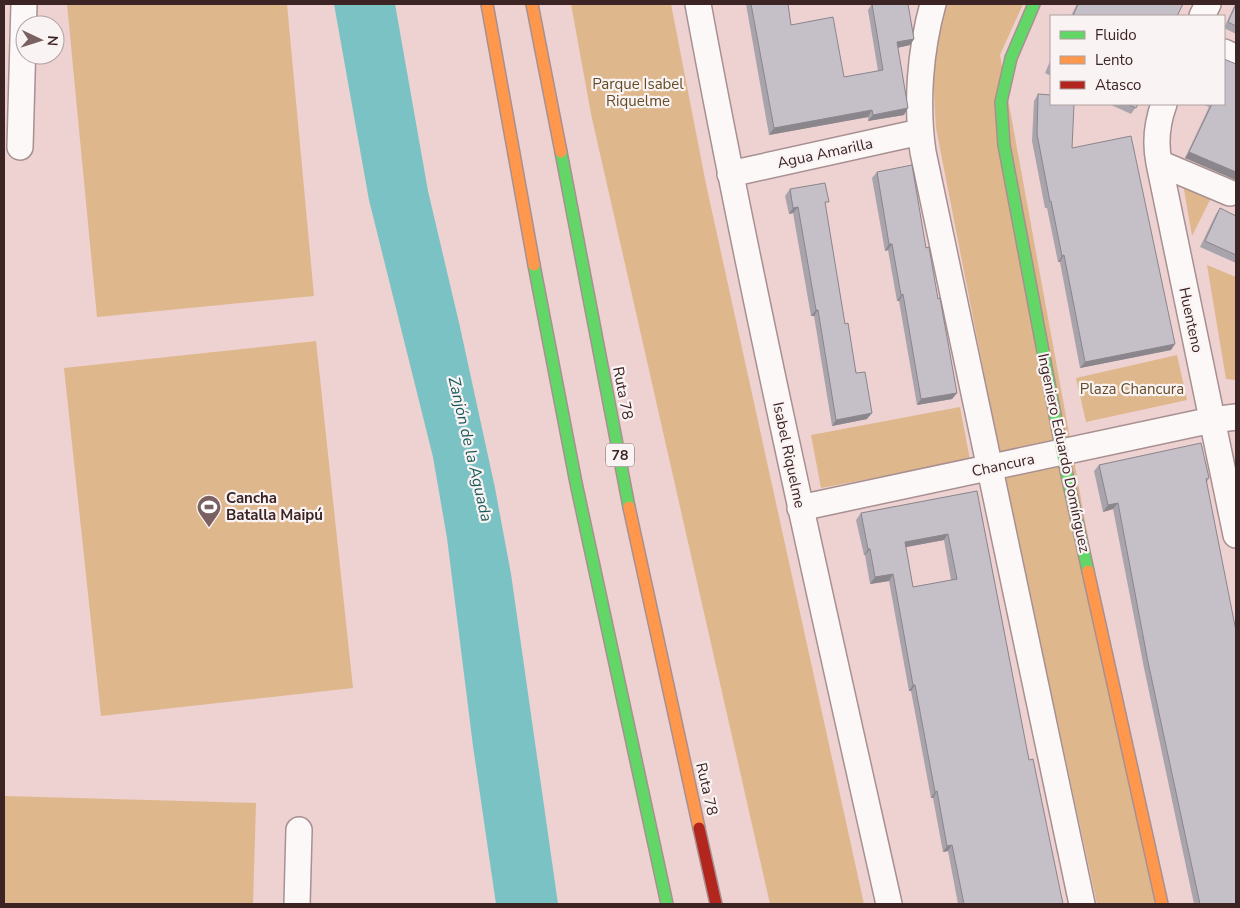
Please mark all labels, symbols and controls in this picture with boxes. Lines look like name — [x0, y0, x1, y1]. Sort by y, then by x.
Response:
north arrow — [15, 15, 65, 65]
legend — [1050, 15, 1225, 105]
text: Fluido — [1095, 25, 1137, 45]
text: N — [43, 35, 62, 47]
text: Lento — [1095, 50, 1133, 70]
park label: Parque Isabel Riquelme — [592, 74, 684, 111]
text: Atasco — [1095, 75, 1141, 95]
street label: Agua Amarilla — [775, 133, 875, 173]
street label: Huenteno — [1174, 285, 1208, 355]
street label: Ingeniero Eduardo Domínguez — [1033, 352, 1095, 554]
street label: Ruta 78 — [608, 365, 638, 421]
water label: Zanjón de la Aguada — [443, 375, 497, 524]
park label: Plaza Chancura — [1080, 379, 1184, 399]
street label: Isabel Riquelme — [768, 400, 810, 510]
road number: 78 — [606, 444, 634, 466]
street label: Chancura — [970, 449, 1036, 481]
place label: Cancha Batalla Maipú — [226, 488, 323, 525]
sports icon: Cancha Batalla Maipú — [196, 494, 222, 528]
street label: Ruta 78 — [691, 761, 723, 817]

